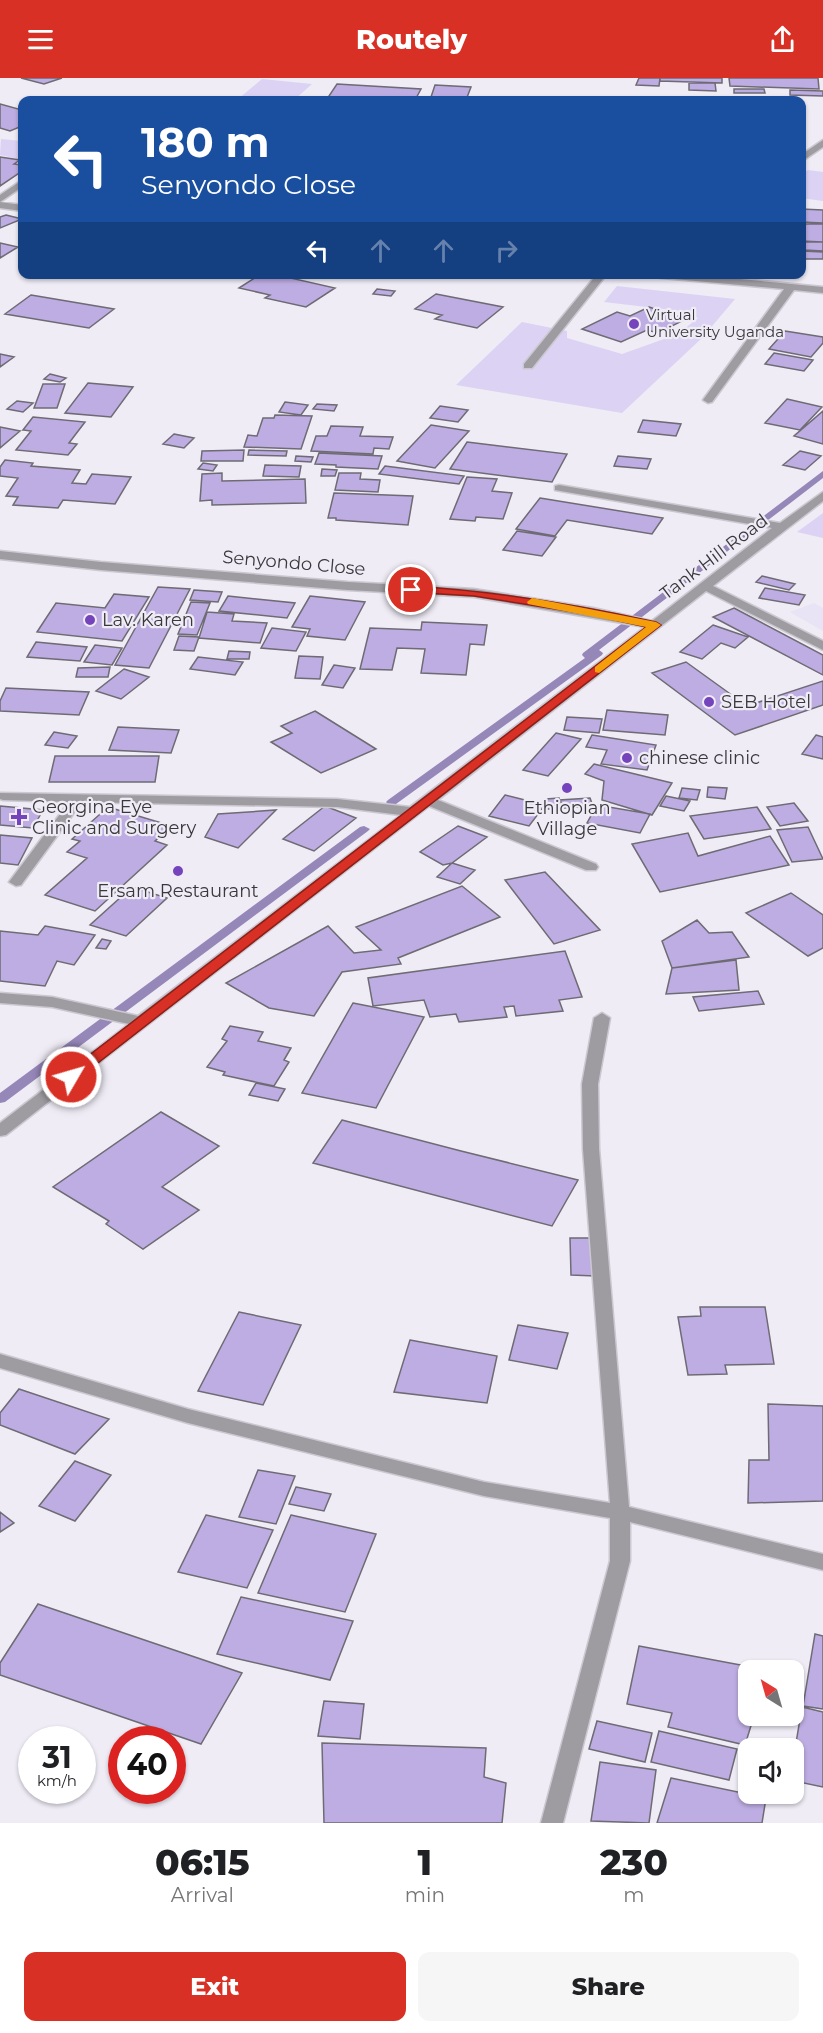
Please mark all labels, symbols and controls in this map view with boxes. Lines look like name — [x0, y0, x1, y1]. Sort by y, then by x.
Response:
icon: menu — [24, 23, 57, 56]
text: Routely — [356, 23, 467, 56]
icon: share — [766, 23, 799, 56]
text: 180 m — [141, 116, 270, 168]
icon: left — [42, 120, 120, 198]
text: Senyondo Close — [141, 168, 356, 201]
icon: left — [301, 234, 334, 267]
icon: ahead — [364, 234, 397, 267]
icon: ahead — [427, 234, 460, 267]
icon: right — [490, 234, 523, 267]
place label: Virtual University Uganda — [646, 305, 784, 341]
marker: Virtual University Uganda — [627, 317, 641, 331]
street label: Tank Hill Road — [656, 509, 772, 605]
street label: Senyondo Close — [222, 546, 367, 580]
pin — [385, 564, 436, 615]
icon: arrive — [394, 573, 427, 606]
place label: Lav. Karen — [102, 609, 194, 631]
marker: Lav. Karen — [83, 613, 97, 627]
place label: SEB Hotel — [721, 691, 811, 713]
marker: SEB Hotel — [702, 695, 716, 709]
place label: chinese clinic — [639, 747, 760, 769]
marker: chinese clinic — [620, 751, 634, 765]
marker: Ethiopian Village — [560, 781, 574, 795]
place label: Georgina Eye Clinic and Surgery — [32, 796, 196, 839]
place label: Ethiopian Village — [523, 797, 611, 840]
marker: Georgina Eye Clinic and Surgery — [10, 808, 28, 826]
marker: Ersam Restaurant — [171, 864, 185, 878]
place label: Ersam Restaurant — [97, 880, 259, 902]
position arrow — [39, 1045, 103, 1109]
north arrow — [738, 1660, 804, 1726]
map controls — [738, 1660, 804, 1804]
speed limit sign: 40 — [108, 1726, 186, 1804]
button: sound — [738, 1738, 804, 1804]
text: 31 — [42, 1739, 72, 1776]
text: km/h — [37, 1771, 77, 1790]
text: 06:15 — [155, 1840, 250, 1884]
text: 1 — [418, 1840, 432, 1884]
text: 230 — [600, 1840, 668, 1884]
text: Arrival — [171, 1883, 234, 1907]
text: min — [405, 1883, 445, 1907]
text: m — [623, 1883, 645, 1907]
button: Exit — [24, 1952, 406, 2021]
button: Share — [418, 1952, 799, 2021]

